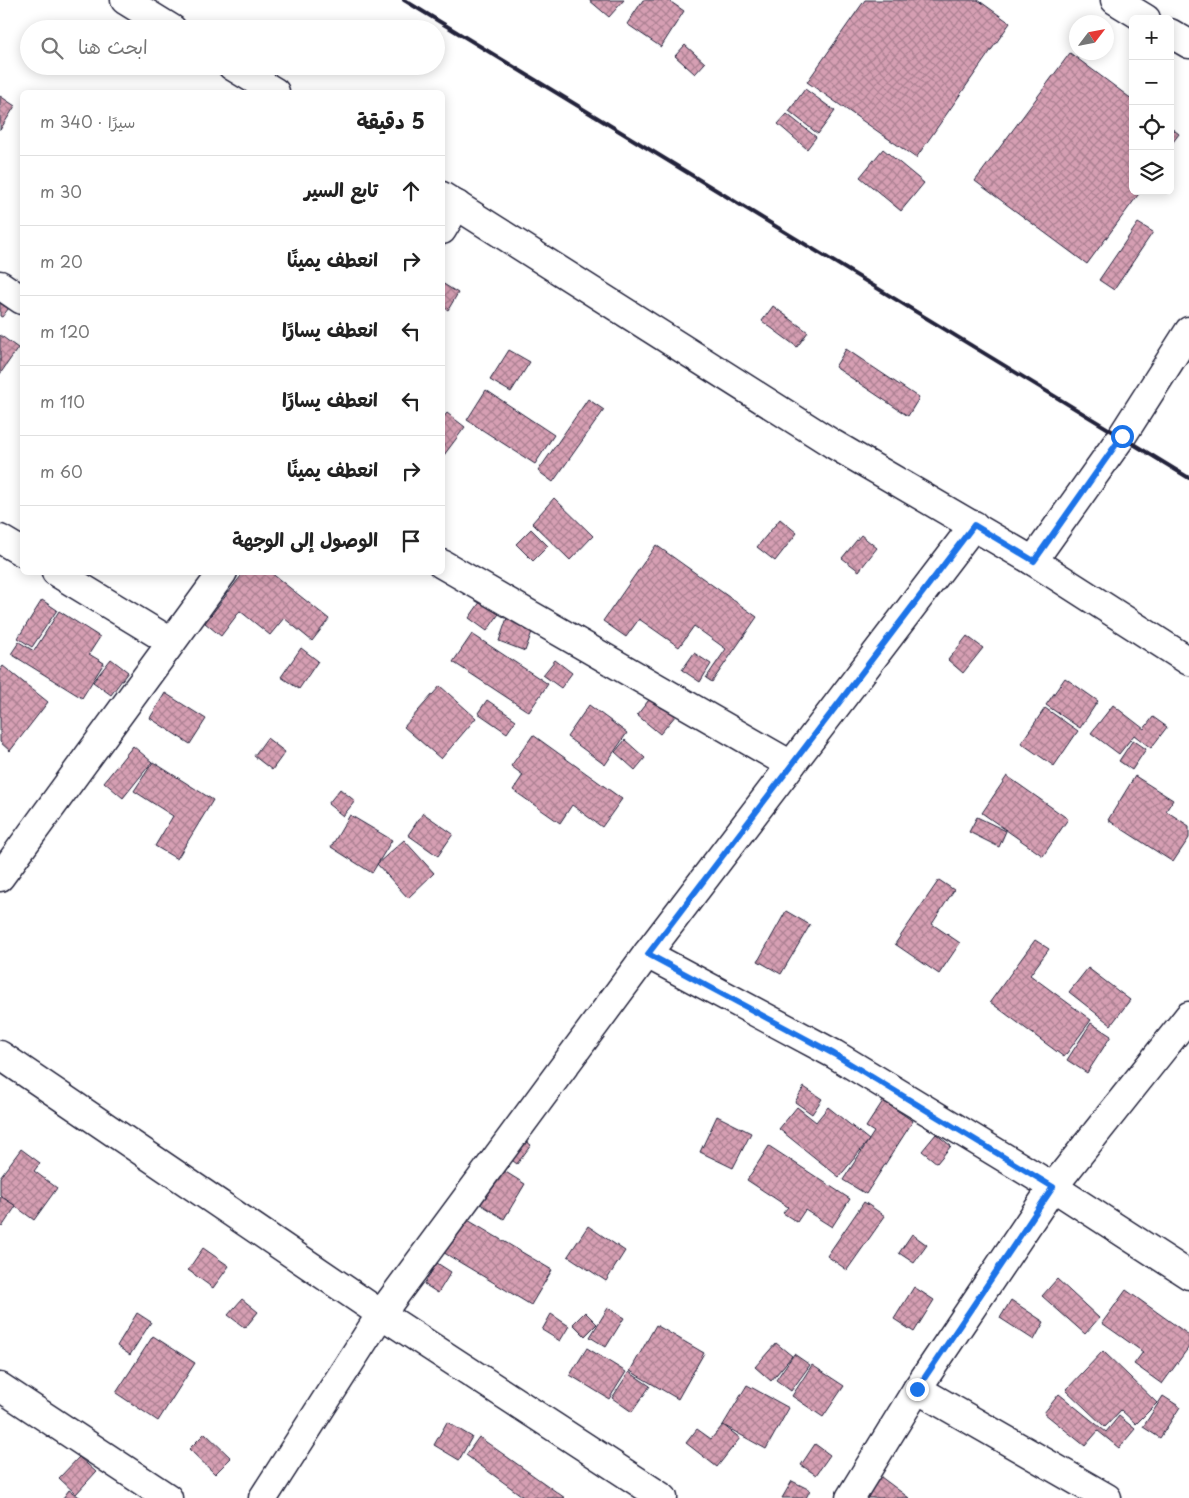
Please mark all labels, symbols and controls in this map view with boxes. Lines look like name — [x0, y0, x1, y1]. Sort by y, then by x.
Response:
north arrow — [1069, 15, 1114, 60]
map controls — [1129, 15, 1174, 195]
button: + — [1129, 15, 1174, 60]
search box — [20, 20, 445, 75]
text: ابحث هنا — [78, 32, 148, 60]
icon: search — [38, 34, 66, 62]
button: − — [1129, 60, 1174, 105]
text: 5 دقيقة — [356, 104, 425, 136]
button: locate — [1129, 105, 1174, 150]
text: سيرًا · 340 m — [40, 109, 135, 133]
button: layers — [1129, 150, 1174, 195]
text: تابع السير — [304, 175, 378, 203]
icon: ahead — [397, 177, 425, 205]
text: 30 m — [40, 179, 82, 203]
text: انعطف يمينًا — [287, 245, 378, 273]
icon: right — [397, 247, 425, 275]
text: 20 m — [40, 249, 83, 273]
text: انعطف يسارًا — [282, 315, 378, 343]
icon: left — [397, 317, 425, 345]
text: 120 m — [40, 319, 90, 343]
text: انعطف يسارًا — [282, 385, 378, 413]
icon: left — [397, 387, 425, 415]
text: 110 m — [40, 389, 85, 413]
route start — [1111, 425, 1134, 448]
text: انعطف يمينًا — [287, 455, 378, 483]
icon: right — [397, 457, 425, 485]
text: 60 m — [40, 459, 83, 483]
text: الوصول إلى الوجهة — [232, 525, 378, 553]
icon: arrive — [397, 527, 425, 555]
route end — [906, 1378, 929, 1401]

